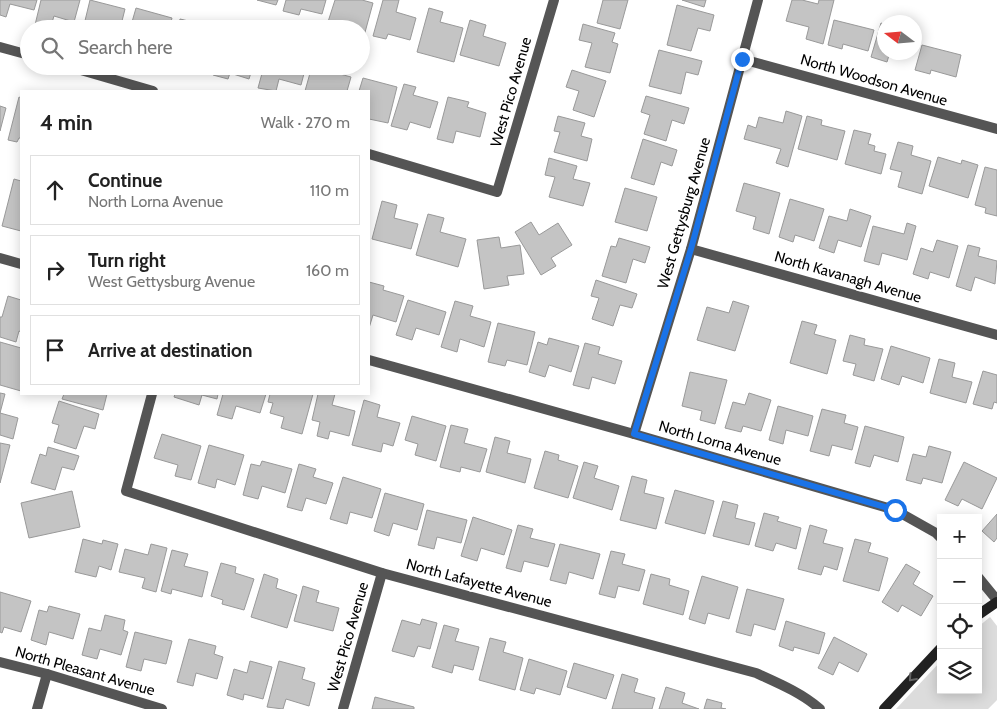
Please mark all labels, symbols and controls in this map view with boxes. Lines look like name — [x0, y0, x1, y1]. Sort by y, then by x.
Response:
north arrow — [877, 15, 922, 60]
search box — [20, 20, 370, 75]
icon: search — [38, 34, 66, 62]
street label: West Pico Avenue — [487, 35, 535, 149]
text: Search here — [78, 36, 172, 59]
route end — [731, 48, 754, 71]
street label: North Woodson Avenue — [798, 50, 950, 110]
text: 4 min — [40, 110, 93, 135]
text: Walk · 270 m — [261, 113, 350, 132]
street label: West Gettysburg Avenue — [654, 135, 714, 291]
text: Continue — [88, 169, 162, 192]
icon: ahead — [41, 176, 69, 204]
text: 110 m — [310, 181, 349, 200]
text: North Lorna Avenue — [88, 192, 223, 211]
street label: North Kavanagh Avenue — [772, 247, 924, 307]
text: Turn right — [88, 249, 166, 272]
icon: right — [41, 256, 69, 284]
text: 160 m — [306, 261, 349, 280]
text: West Gettysburg Avenue — [88, 272, 255, 291]
icon: arrive — [41, 336, 69, 364]
text: Arrive at destination — [88, 339, 252, 362]
street label: North Lorna Avenue — [657, 417, 784, 469]
route start — [884, 499, 907, 522]
map controls — [937, 514, 982, 694]
button: + — [937, 514, 982, 559]
street label: North Lafayette Avenue — [404, 555, 554, 611]
button: − — [937, 559, 982, 604]
street label: West Pico Avenue — [324, 580, 372, 694]
button: locate — [937, 604, 982, 649]
street label: North Pleasant Avenue — [13, 642, 157, 700]
button: layers — [937, 649, 982, 694]
one-way arrow — [909, 672, 918, 681]

